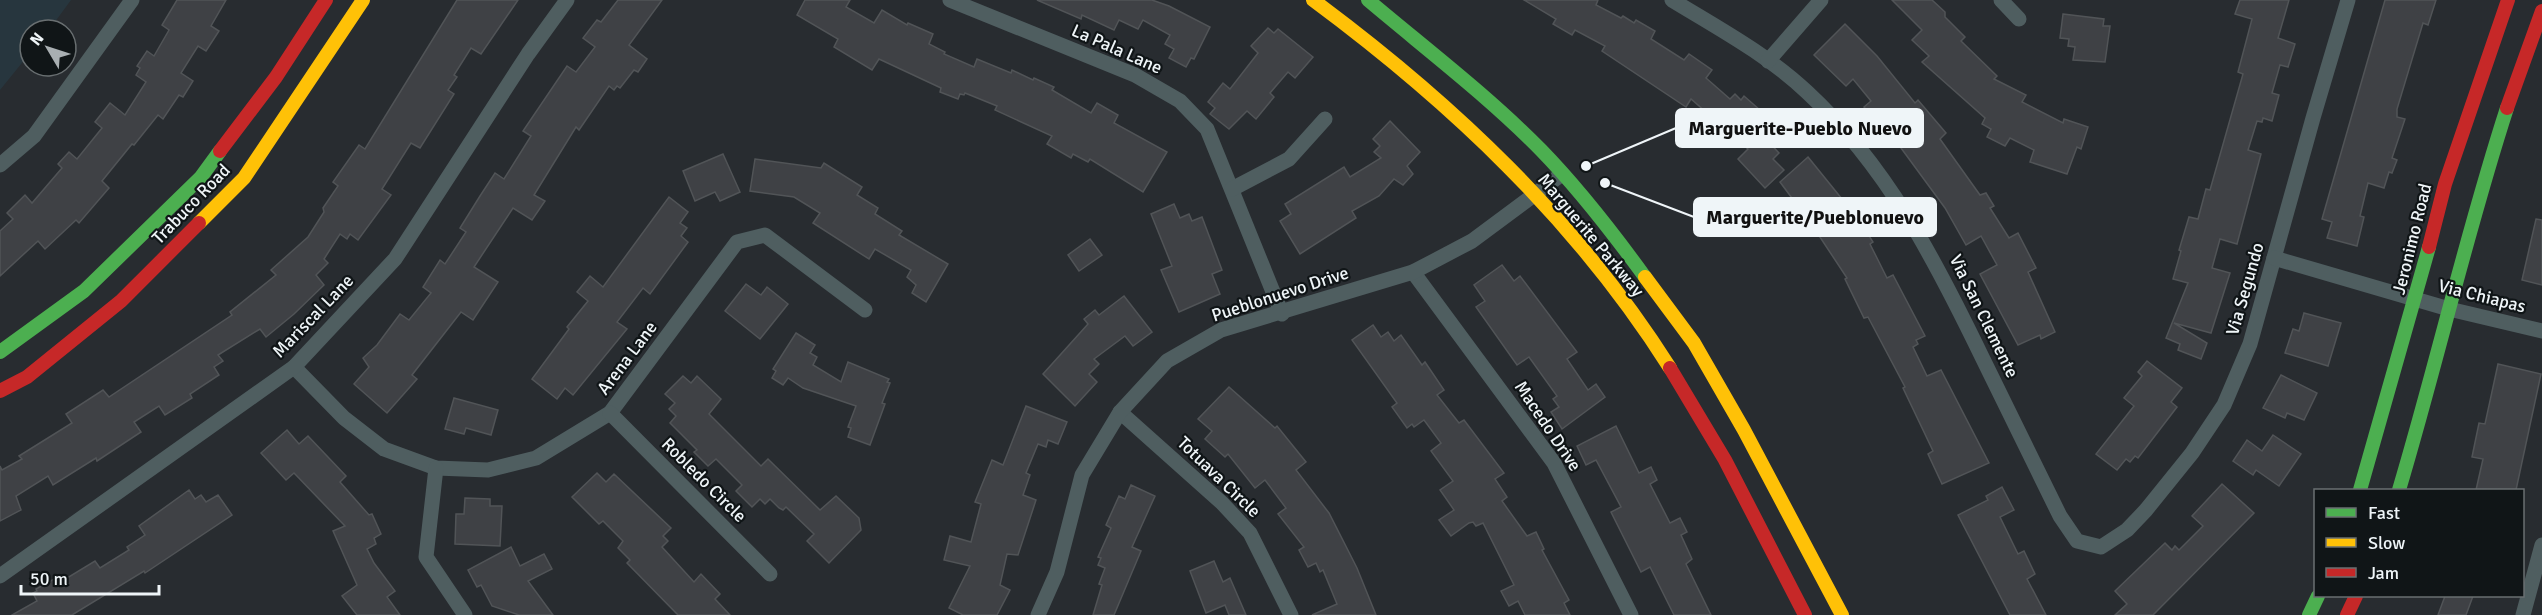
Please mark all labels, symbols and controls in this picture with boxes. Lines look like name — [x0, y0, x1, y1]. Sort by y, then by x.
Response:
north arrow — [18, 18, 78, 78]
street label: La Pala Lane — [1068, 19, 1166, 79]
text: N — [26, 29, 48, 50]
callout: Marguerite-Pueblo Nuevo — [1676, 109, 1923, 147]
text: Marguerite-Pueblo Nuevo — [1688, 116, 1912, 141]
street label: Trabuco Road — [147, 159, 235, 249]
street label: Marguerite Parkway — [1533, 169, 1649, 301]
street label: Jeronimo Road — [2388, 181, 2436, 297]
callout: Marguerite/Pueblonuevo — [1694, 198, 1936, 236]
text: Marguerite/Pueblonuevo — [1706, 205, 1924, 230]
street label: Via Segundo — [2221, 240, 2269, 338]
street label: Via San Clemente — [1945, 251, 2023, 381]
street label: Pueblonuevo Drive — [1209, 261, 1351, 327]
street label: Mariscal Lane — [268, 270, 358, 362]
street label: Via Chiapas — [2436, 274, 2528, 318]
street label: Arena Lane — [592, 317, 662, 399]
street label: Macedo Drive — [1510, 377, 1586, 475]
street label: Totuava Circle — [1173, 432, 1265, 522]
street label: Robledo Circle — [657, 433, 751, 527]
legend — [2314, 489, 2524, 597]
text: Fast — [2368, 502, 2400, 524]
text: Slow — [2368, 532, 2405, 554]
scale bar — [21, 558, 159, 596]
text: Jam — [2368, 562, 2399, 584]
text: 50 m — [30, 568, 68, 590]

